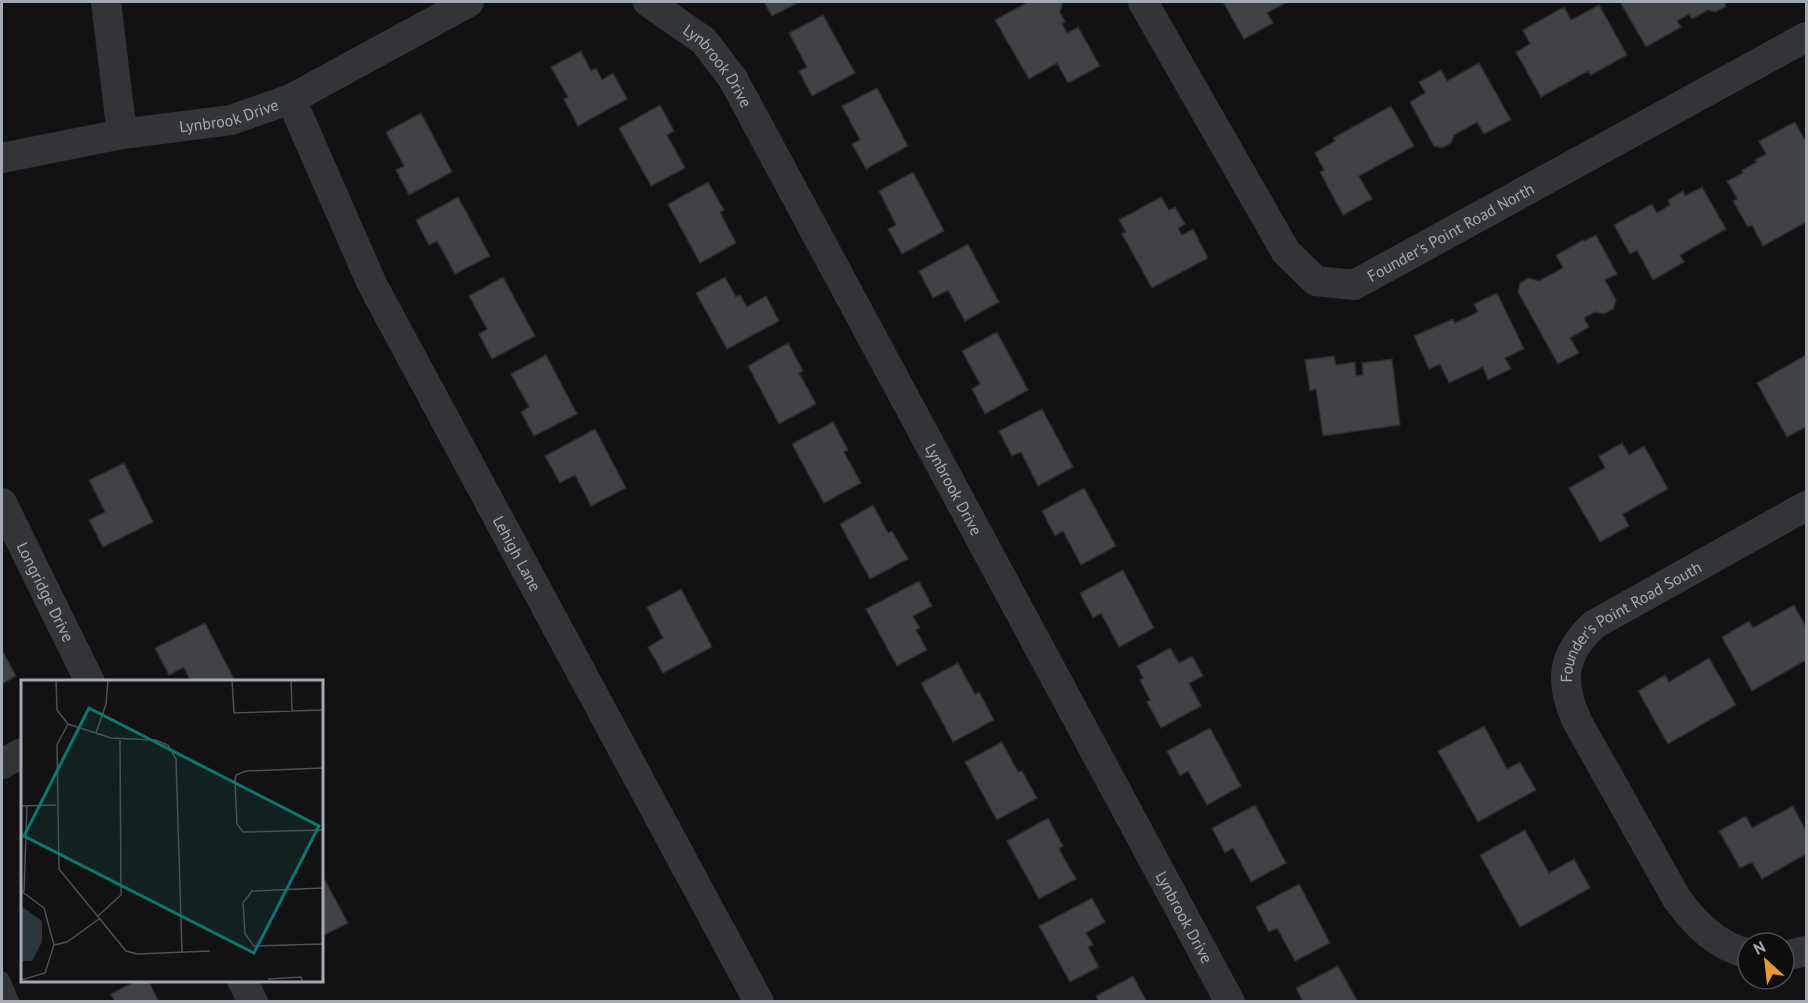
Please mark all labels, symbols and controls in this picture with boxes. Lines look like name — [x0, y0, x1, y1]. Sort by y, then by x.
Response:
street label: Lynbrook Drive — [679, 20, 756, 111]
street label: Lynbrook Drive — [178, 94, 281, 137]
street label: Founder's Point Road North — [1364, 178, 1537, 286]
street label: Lynbrook Drive — [921, 440, 987, 539]
street label: Lehigh Lane — [489, 512, 546, 595]
street label: Longridge Drive — [13, 539, 79, 645]
street label: Founder's Point Road South — [1556, 557, 1705, 682]
inset map — [21, 680, 322, 982]
street label: Lynbrook Drive — [1151, 868, 1217, 967]
north arrow — [1736, 931, 1796, 991]
text: N — [1750, 936, 1768, 959]

